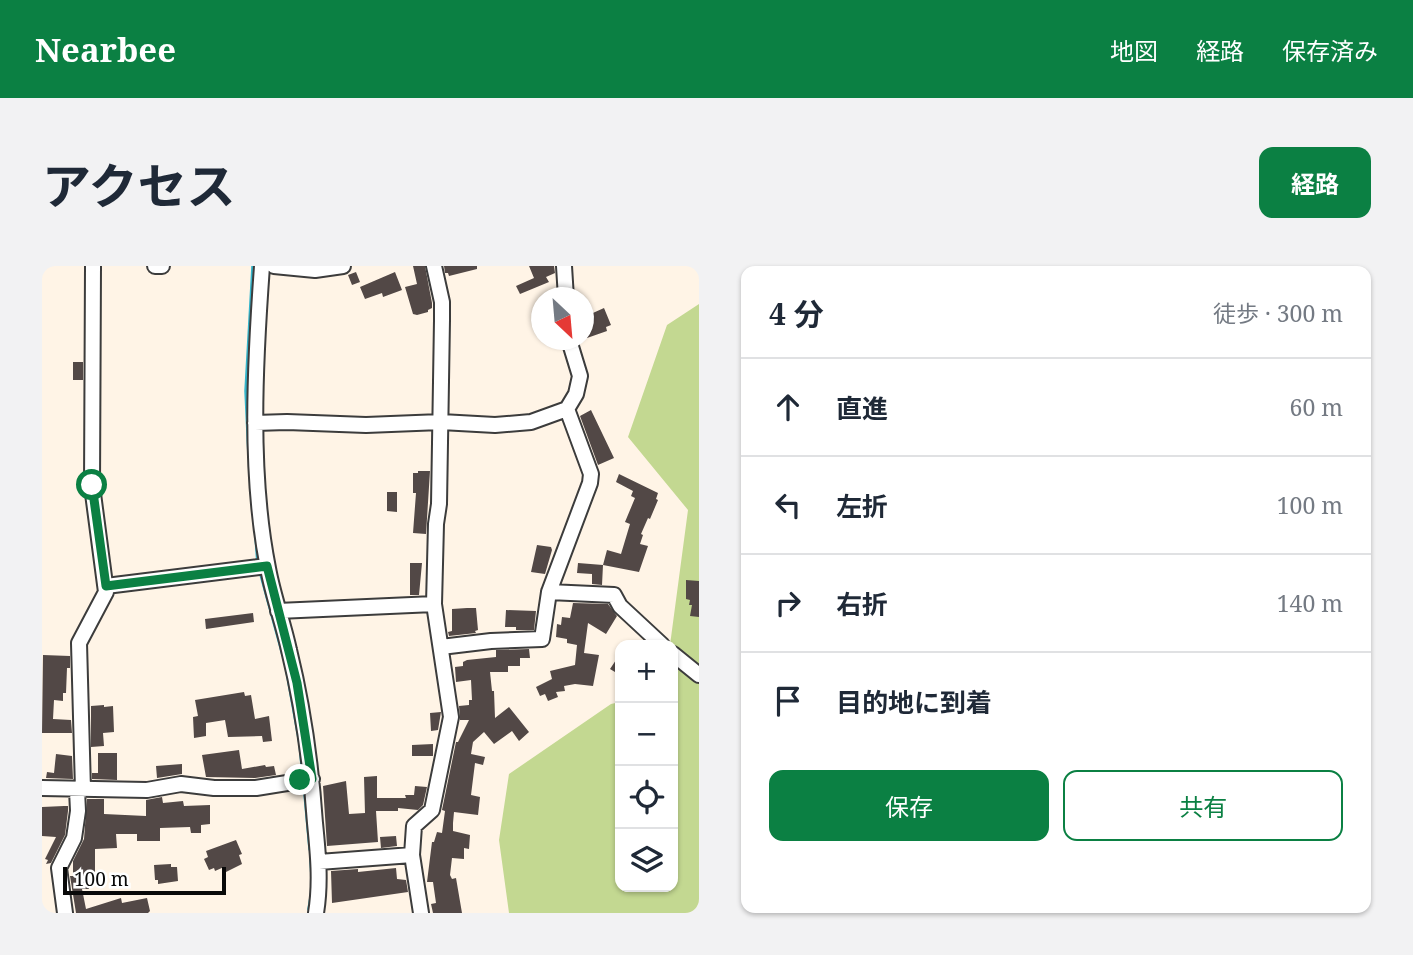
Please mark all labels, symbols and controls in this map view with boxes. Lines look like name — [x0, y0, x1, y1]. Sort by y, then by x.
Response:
text: Nearbee — [35, 27, 176, 72]
text: 地図 — [1110, 34, 1158, 67]
text: 経路 — [1196, 34, 1244, 67]
text: 保存済み — [1282, 34, 1378, 67]
button: 経路 — [1259, 147, 1371, 218]
text: アクセス — [42, 152, 236, 218]
north arrow — [531, 287, 594, 350]
text: 4 分 — [769, 293, 824, 334]
text: 徒歩 · 300 m — [1213, 297, 1343, 329]
icon: ahead — [769, 388, 807, 426]
text: 直進 — [836, 390, 888, 426]
text: 60 m — [1290, 391, 1343, 423]
route start — [76, 469, 107, 500]
icon: left — [769, 486, 807, 524]
text: 左折 — [836, 488, 888, 524]
text: 100 m — [1277, 489, 1343, 521]
icon: right — [769, 584, 807, 622]
text: 右折 — [836, 586, 888, 622]
text: 140 m — [1277, 587, 1343, 619]
map controls — [615, 640, 678, 892]
button: + — [615, 640, 678, 703]
icon: arrive — [769, 682, 807, 720]
text: 目的地に到着 — [836, 684, 992, 720]
button: − — [615, 703, 678, 766]
route end — [284, 764, 315, 795]
button: locate — [615, 766, 678, 829]
button: 保存 — [769, 770, 1049, 841]
button: 共有 — [1063, 770, 1343, 841]
button: layers — [615, 829, 678, 892]
scale bar — [63, 864, 226, 896]
text: 100 m — [74, 866, 129, 892]

